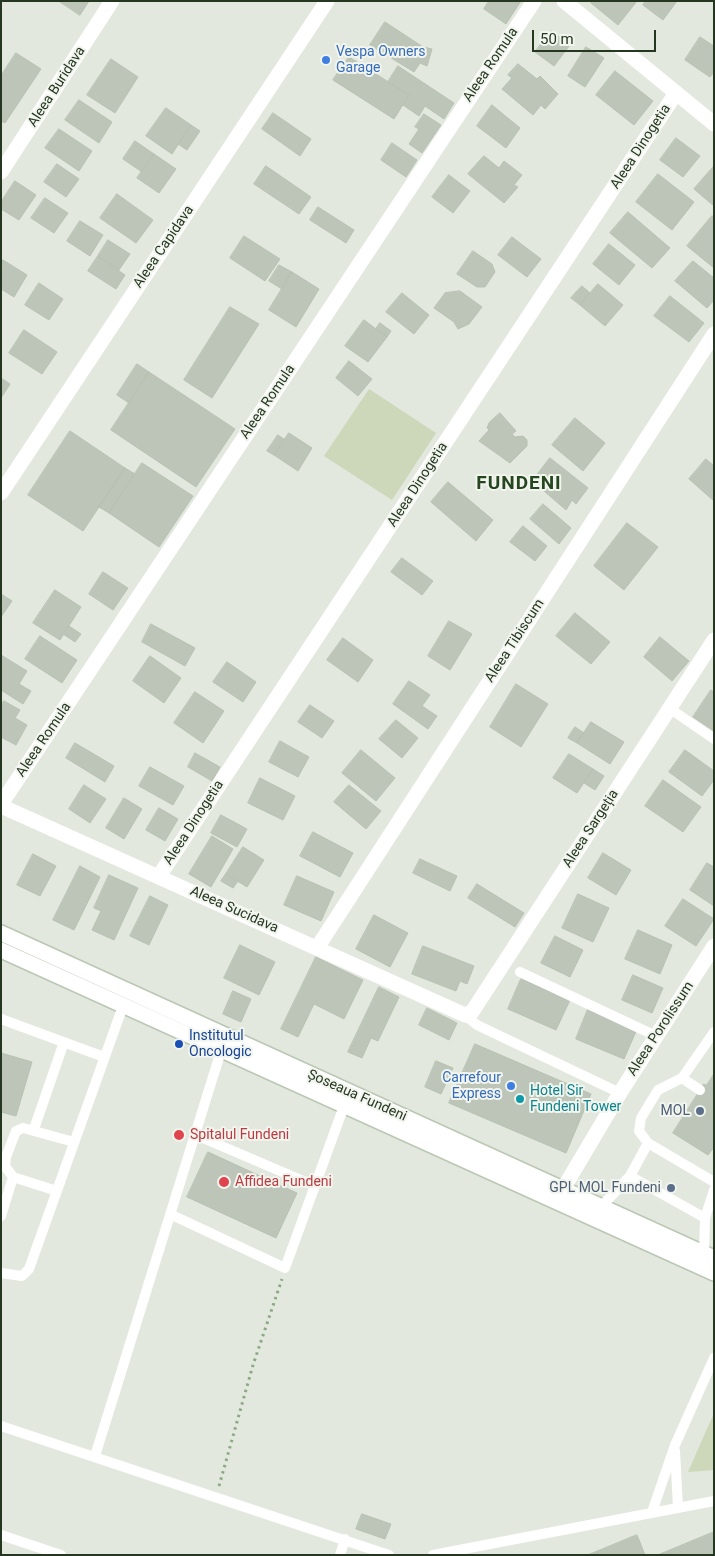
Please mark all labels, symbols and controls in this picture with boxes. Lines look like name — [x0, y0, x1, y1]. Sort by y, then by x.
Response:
scale bar — [535, 20, 659, 52]
street label: Aleea Romula — [460, 25, 522, 105]
text: 50 m — [540, 30, 574, 48]
street label: Aleea Buridava — [25, 44, 89, 130]
place label: Vespa Owners Garage — [336, 44, 425, 76]
marker: Vespa Owners Garage — [320, 54, 332, 66]
street label: Aleea Dinogetia — [607, 101, 675, 193]
street label: Aleea Capidava — [130, 202, 198, 292]
street label: Aleea Romula — [237, 362, 299, 442]
street label: Aleea Dinogetia — [384, 439, 452, 531]
district label: FUNDENI — [475, 473, 563, 495]
street label: Aleea Tibiscum — [482, 596, 548, 686]
street label: Aleea Romula — [13, 700, 75, 780]
street label: Aleea Dinogetia — [160, 777, 228, 869]
street label: Aleea Sargeția — [559, 787, 623, 871]
street label: Aleea Sucidava — [187, 883, 281, 937]
street label: Aleea Porolissum — [624, 979, 698, 1079]
place label: Institutul Oncologic — [189, 1028, 252, 1060]
marker: Institutul Oncologic — [173, 1038, 185, 1050]
street label: Șoseaua Fundeni — [305, 1067, 409, 1125]
place label: Carrefour Express — [442, 1070, 501, 1102]
marker: Carrefour Express — [505, 1080, 517, 1092]
place label: Hotel Sir Fundeni Tower — [530, 1083, 621, 1116]
marker: Hotel Sir Fundeni Tower — [514, 1093, 526, 1105]
place label: MOL — [661, 1103, 690, 1119]
marker: MOL — [694, 1105, 706, 1117]
place label: Spitalul Fundeni — [190, 1127, 289, 1143]
marker: Spitalul Fundeni — [172, 1128, 186, 1142]
place label: Affidea Fundeni — [235, 1174, 332, 1190]
marker: Affidea Fundeni — [217, 1175, 231, 1189]
place label: GPL MOL Fundeni — [549, 1180, 661, 1196]
marker: GPL MOL Fundeni — [665, 1182, 677, 1194]

